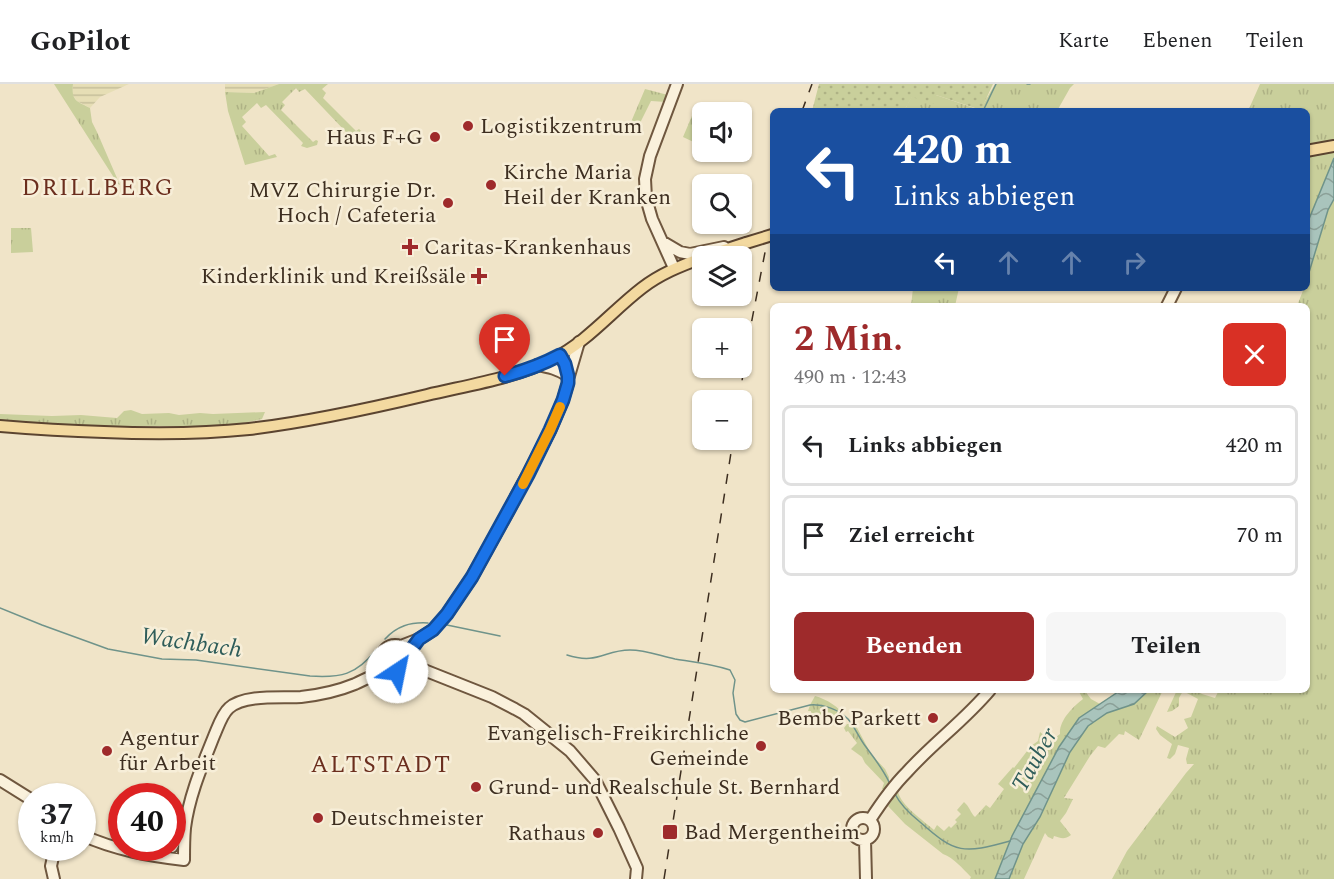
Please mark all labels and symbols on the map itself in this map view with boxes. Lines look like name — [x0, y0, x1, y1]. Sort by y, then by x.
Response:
place label: Logistikzentrum — [480, 110, 643, 143]
marker: Logistikzentrum — [461, 119, 475, 133]
place label: Haus F+G — [326, 121, 423, 154]
marker: Haus F+G — [428, 130, 442, 144]
place label: Kirche Maria Heil der Kranken — [503, 156, 671, 214]
district label: DRILLBERG — [22, 170, 174, 206]
place label: MVZ Chirurgie Dr. Hoch / Cafeteria — [249, 174, 436, 232]
marker: Kirche Maria Heil der Kranken — [484, 178, 498, 192]
marker: MVZ Chirurgie Dr. Hoch / Cafeteria — [441, 196, 455, 210]
place label: Caritas-Krankenhaus — [424, 231, 632, 264]
marker: Caritas-Krankenhaus — [401, 238, 419, 256]
place label: Kinderklinik und Kreißsäle — [201, 260, 466, 293]
marker: Kinderklinik und Kreißsäle — [470, 267, 488, 285]
pin — [479, 314, 530, 376]
water label: Wachbach — [138, 618, 244, 668]
position arrow — [365, 640, 429, 704]
place label: Bembé Parkett — [777, 702, 921, 735]
marker: Bembé Parkett — [926, 711, 940, 725]
place label: Evangelisch-Freikirchliche Gemeinde — [486, 717, 749, 775]
water label: Tauber — [1003, 720, 1068, 799]
place label: Agentur für Arbeit — [119, 722, 216, 780]
marker: Evangelisch-Freikirchliche Gemeinde — [754, 739, 768, 753]
marker: Agentur für Arbeit — [100, 744, 114, 758]
district label: ALTSTADT — [310, 747, 452, 783]
place label: Grund- und Realschule St. Bernhard — [488, 771, 840, 804]
marker: Grund- und Realschule St. Bernhard — [469, 780, 483, 794]
speed limit sign: 40 — [108, 783, 186, 861]
place label: Deutschmeister — [330, 802, 484, 835]
marker: Deutschmeister — [311, 811, 325, 825]
place label: Bad Mergentheim — [684, 816, 860, 849]
place label: Rathaus — [507, 817, 586, 850]
marker: Bad Mergentheim — [661, 823, 679, 841]
marker: Rathaus — [591, 826, 605, 840]

